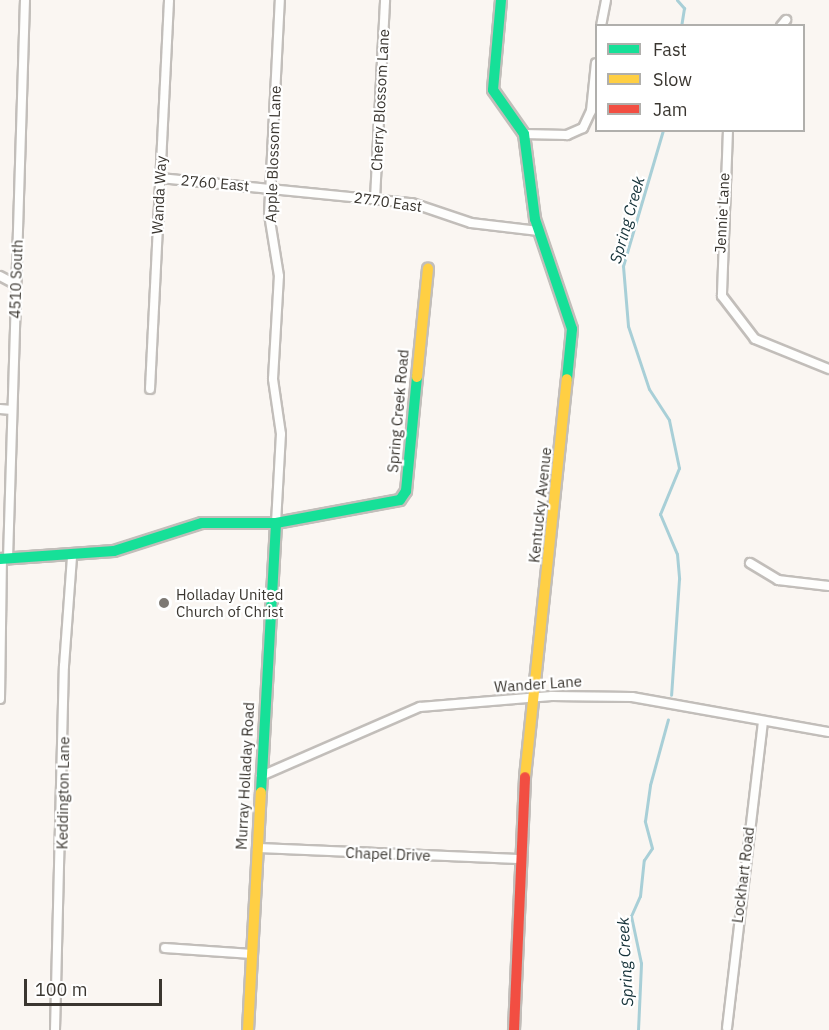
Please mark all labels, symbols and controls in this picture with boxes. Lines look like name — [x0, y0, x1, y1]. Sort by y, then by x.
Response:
legend — [595, 24, 805, 132]
street label: Cherry Blossom Lane — [367, 28, 393, 172]
text: Fast — [653, 38, 687, 61]
text: Slow — [653, 68, 692, 91]
street label: Apple Blossom Lane — [262, 85, 284, 223]
text: Jam — [653, 98, 688, 121]
street label: Wanda Way — [148, 155, 170, 235]
street label: 2760 East — [180, 171, 250, 195]
street label: Jennie Lane — [711, 172, 733, 254]
water label: Spring Creek — [605, 174, 649, 266]
street label: 2770 East — [353, 188, 423, 216]
street label: 4510 South — [6, 239, 26, 319]
street label: Spring Creek Road — [384, 349, 412, 473]
street label: Kentucky Avenue — [525, 446, 555, 564]
place label: Holladay United Church of Christ — [176, 585, 284, 620]
marker: Holladay United Church of Christ — [157, 596, 171, 610]
street label: Wander Lane — [493, 672, 583, 696]
street label: Murray Holladay Road — [232, 702, 258, 850]
street label: Keddington Lane — [53, 736, 73, 850]
street label: Lockhart Road — [728, 826, 758, 924]
street label: Chapel Drive — [345, 844, 431, 864]
water label: Spring Creek — [613, 917, 637, 1007]
scale bar — [27, 967, 165, 1005]
text: 100 m — [35, 978, 87, 1001]

